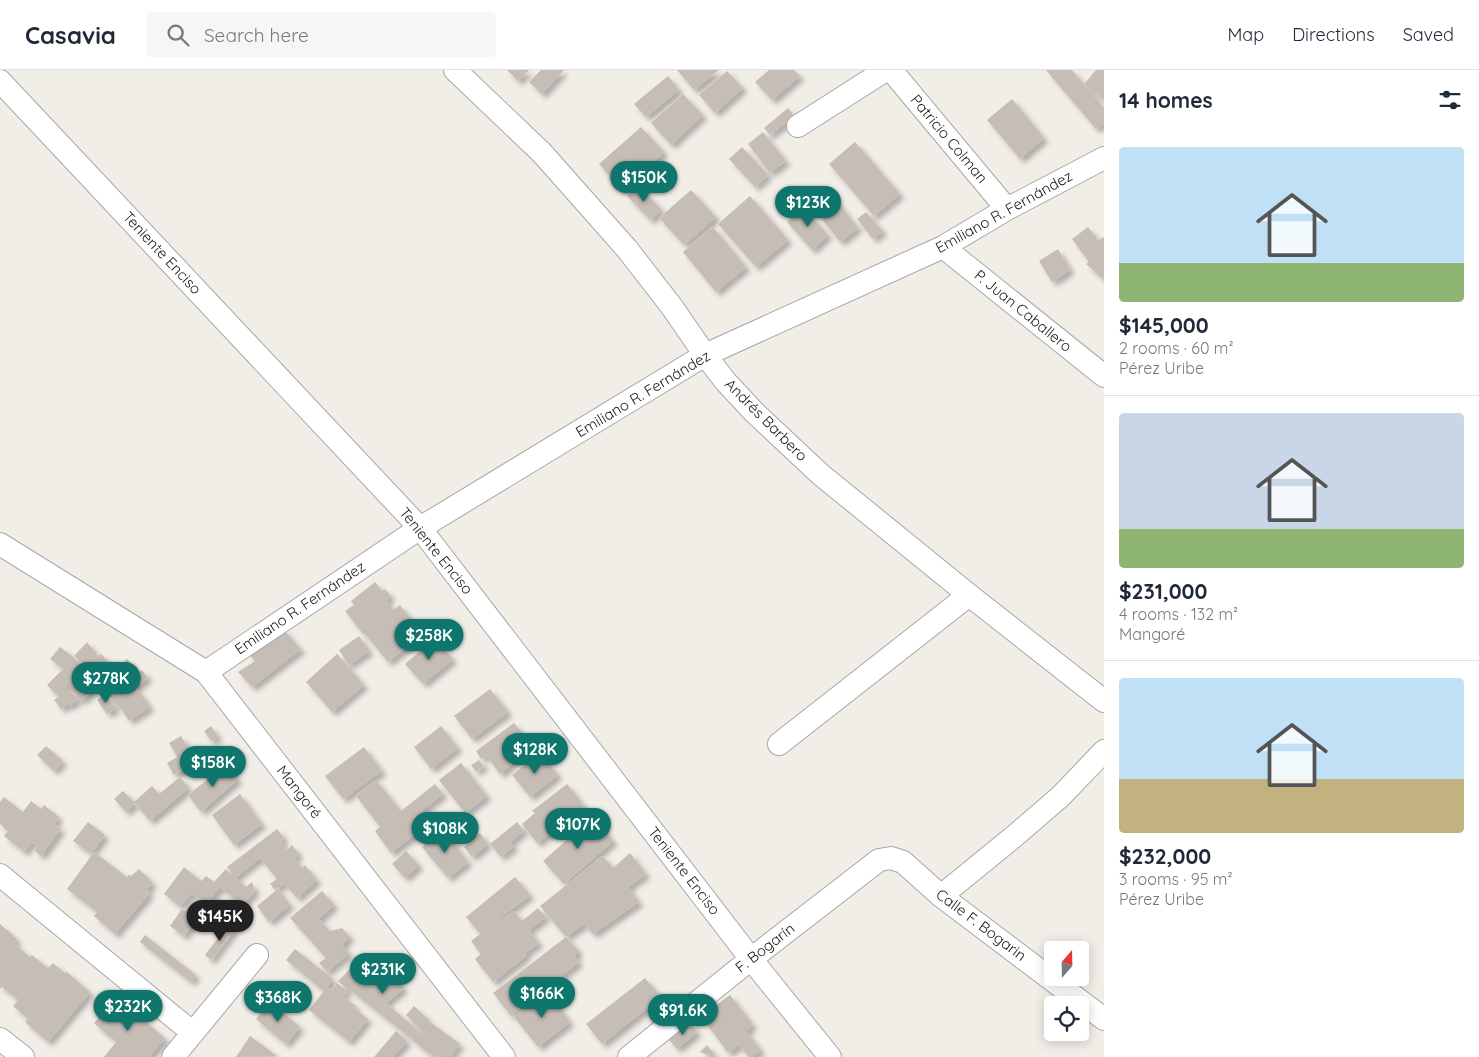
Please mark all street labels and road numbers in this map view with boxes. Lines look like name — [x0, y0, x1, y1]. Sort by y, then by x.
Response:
street label: Patricio Colman — [907, 90, 992, 187]
street label: Emiliano R. Fernández — [932, 166, 1076, 257]
street label: Teniente Enciso — [119, 207, 206, 298]
street label: P. Juan Caballero — [971, 265, 1076, 356]
street label: Emiliano R. Fernández — [572, 346, 713, 441]
street label: Andrés Barbero — [721, 374, 812, 465]
street label: Teniente Enciso — [395, 503, 477, 598]
street label: Emiliano R. Fernández — [231, 557, 369, 658]
street label: Mangoré — [273, 761, 326, 822]
street label: Teniente Enciso — [644, 823, 725, 919]
street label: Calle F. Bogarin — [932, 884, 1030, 965]
street label: F. Bogarín — [731, 919, 798, 977]

